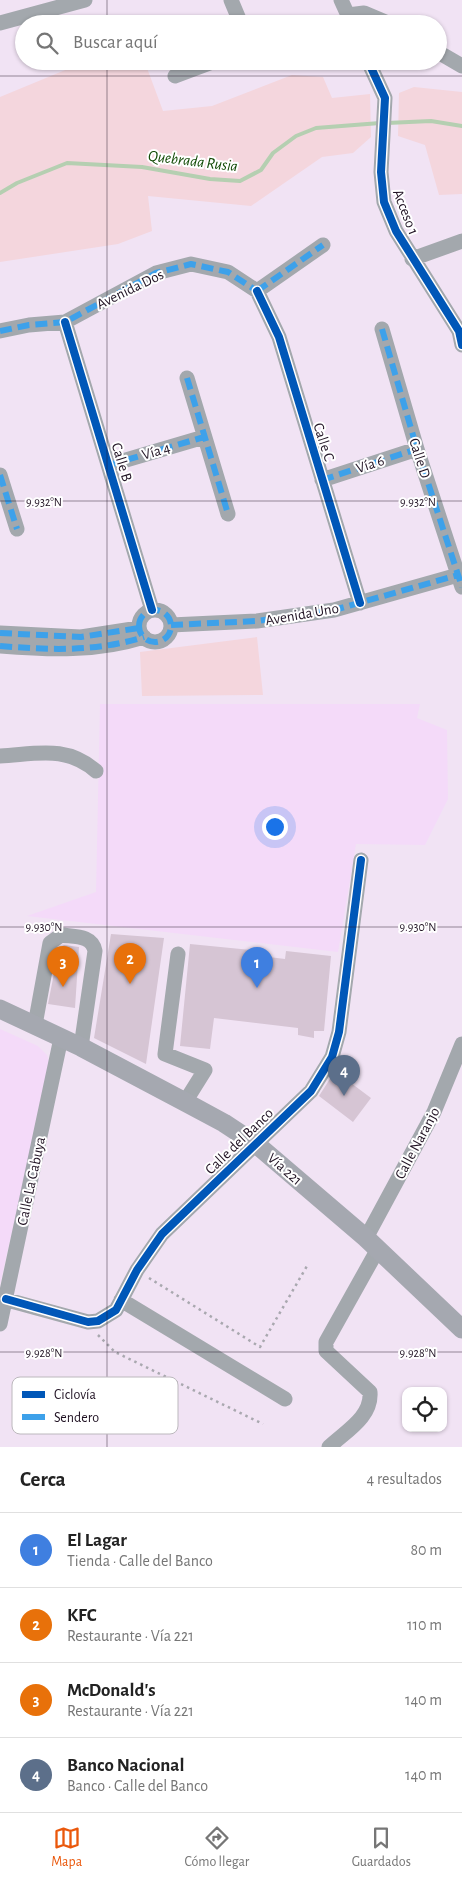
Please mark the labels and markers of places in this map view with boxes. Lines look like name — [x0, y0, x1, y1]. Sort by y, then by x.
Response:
pin: 2 — [114, 943, 146, 984]
pin: 3 — [47, 946, 79, 987]
pin: 1 — [241, 947, 273, 988]
pin: 4 — [328, 1055, 360, 1096]

